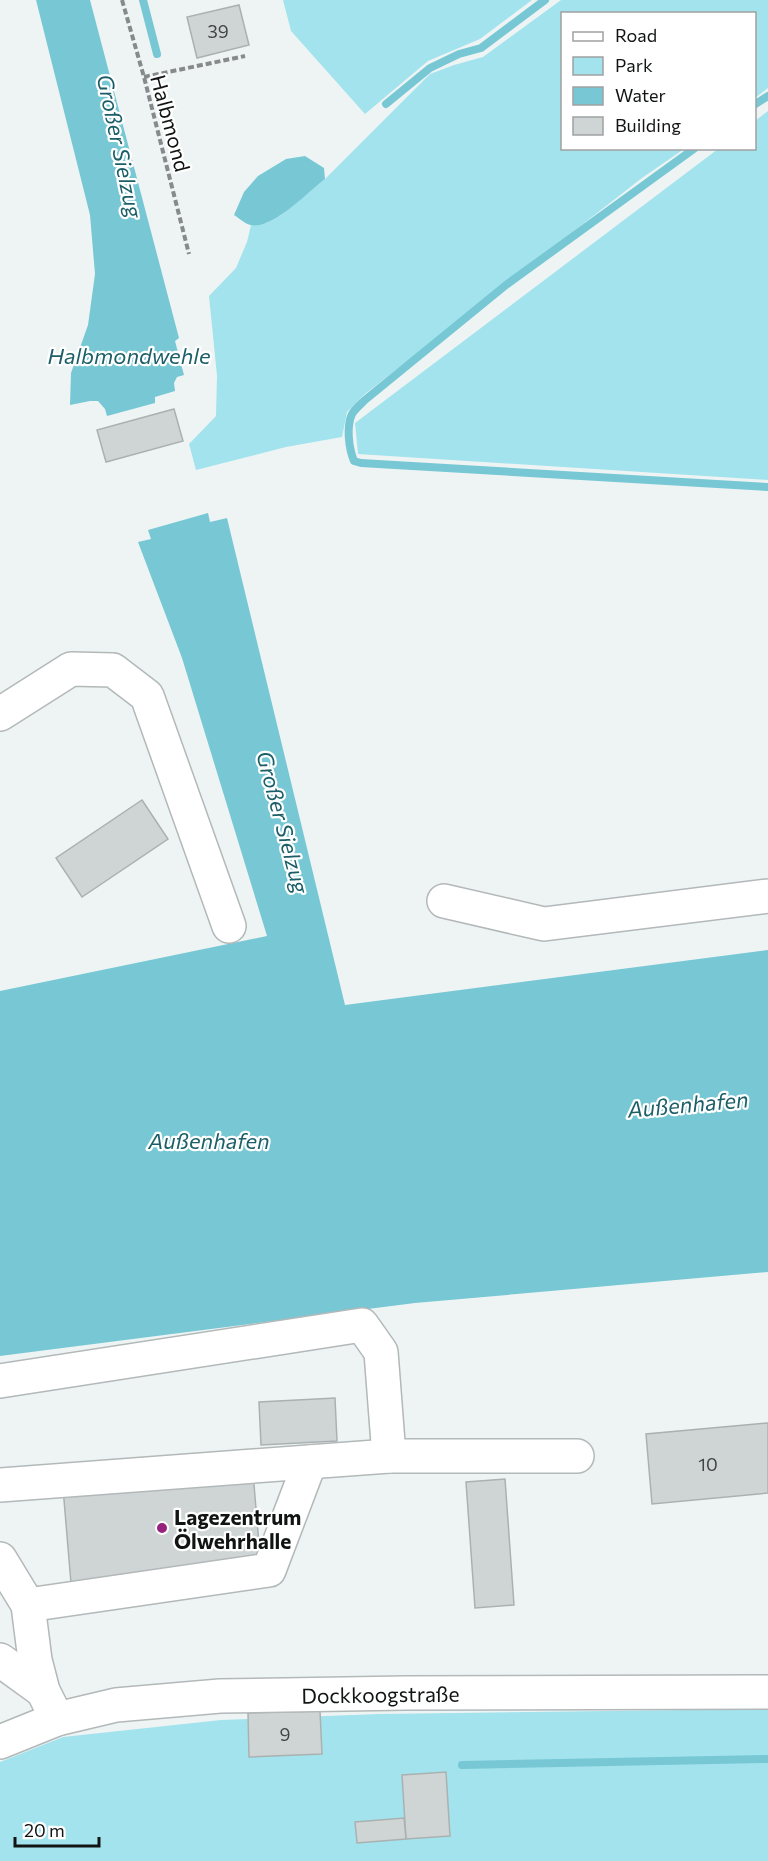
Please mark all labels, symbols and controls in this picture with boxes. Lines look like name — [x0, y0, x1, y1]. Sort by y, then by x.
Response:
legend — [561, 12, 756, 150]
house number: 39 — [207, 20, 229, 42]
text: Road — [615, 24, 657, 46]
text: Park — [615, 54, 653, 76]
water label: Großer Sielzug — [92, 72, 149, 221]
street label: Halbmond — [146, 72, 196, 174]
text: Water — [615, 84, 666, 106]
text: Building — [615, 114, 681, 136]
water label: Halbmondwehle — [47, 342, 211, 369]
water label: Großer Sielzug — [251, 748, 315, 897]
water label: Außenhafen — [625, 1085, 750, 1123]
water label: Außenhafen — [147, 1127, 270, 1154]
house number: 10 — [698, 1453, 718, 1475]
place label: Lagezentrum Ölwehrhalle — [174, 1504, 301, 1553]
marker: Lagezentrum Ölwehrhalle — [155, 1521, 169, 1535]
street label: Dockkoogstraße — [301, 1680, 460, 1707]
house number: 9 — [280, 1723, 290, 1745]
scale bar — [15, 1810, 99, 1848]
text: 20 m — [24, 1819, 65, 1841]

